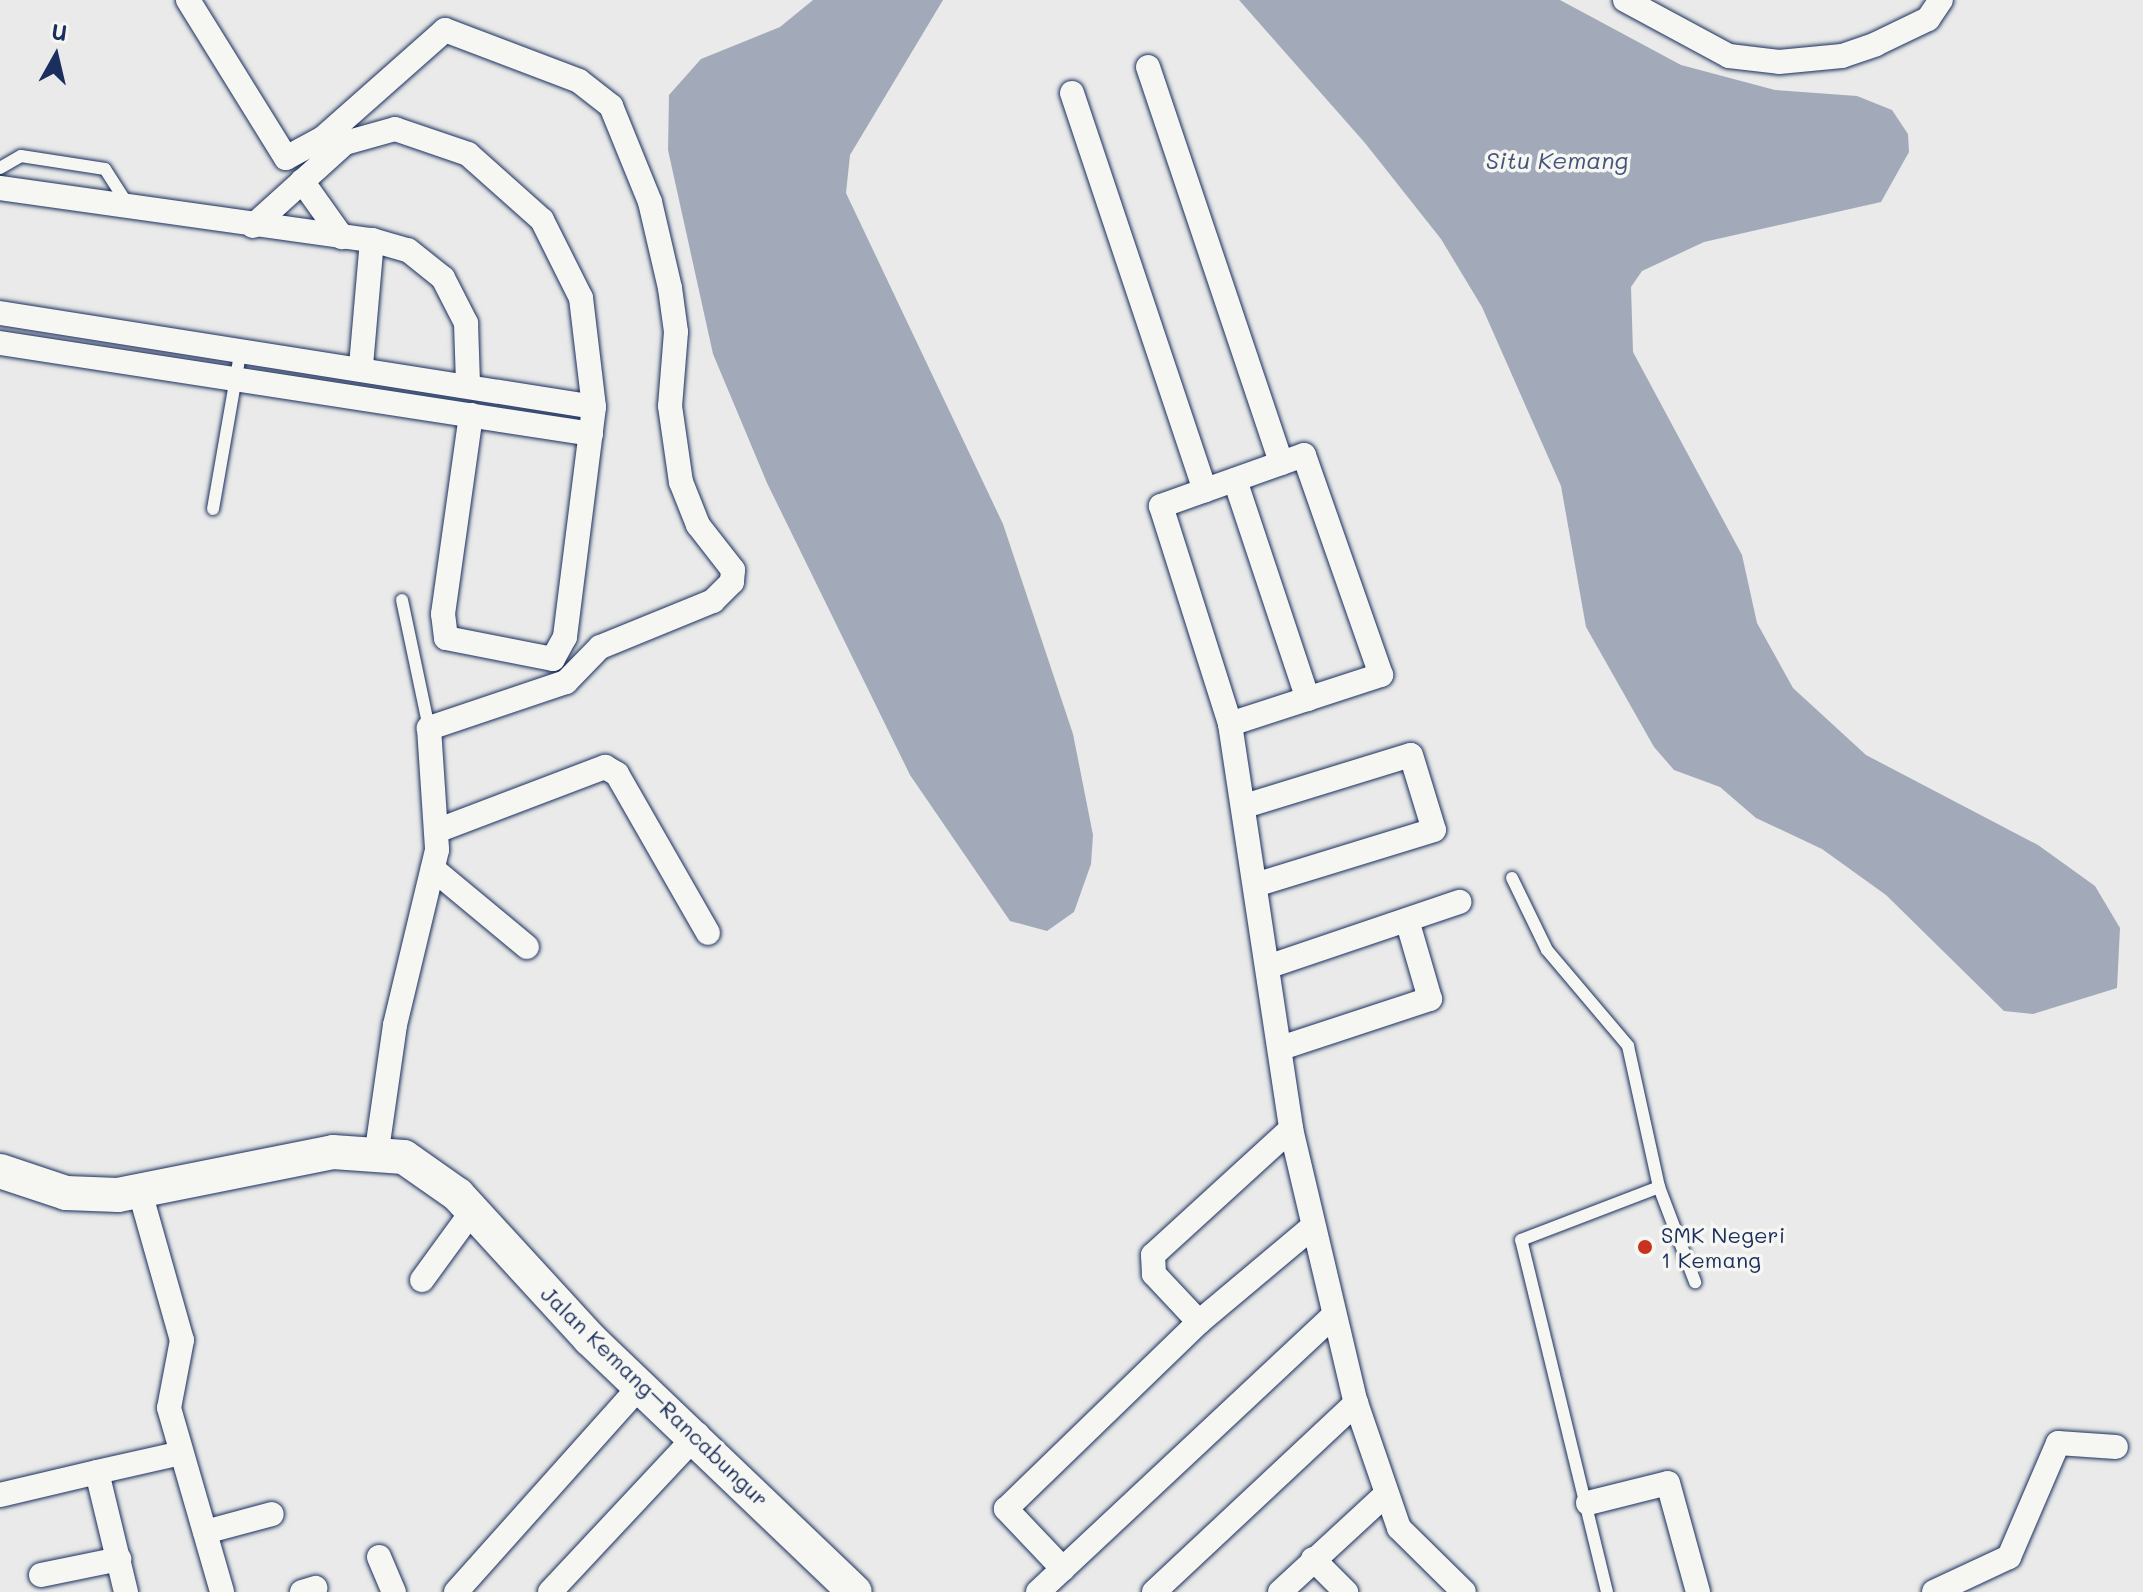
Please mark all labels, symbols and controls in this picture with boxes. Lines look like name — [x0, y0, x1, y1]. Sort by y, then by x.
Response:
north arrow — [16, 16, 96, 96]
text: U — [50, 16, 69, 47]
water label: Situ Kemang — [1486, 146, 1628, 174]
place label: SMK Negeri 1 Kemang — [1661, 1221, 1785, 1272]
marker: SMK Negeri 1 Kemang — [1636, 1238, 1654, 1256]
street label: Jalan Kemang–Rancabungur — [536, 1280, 774, 1512]

